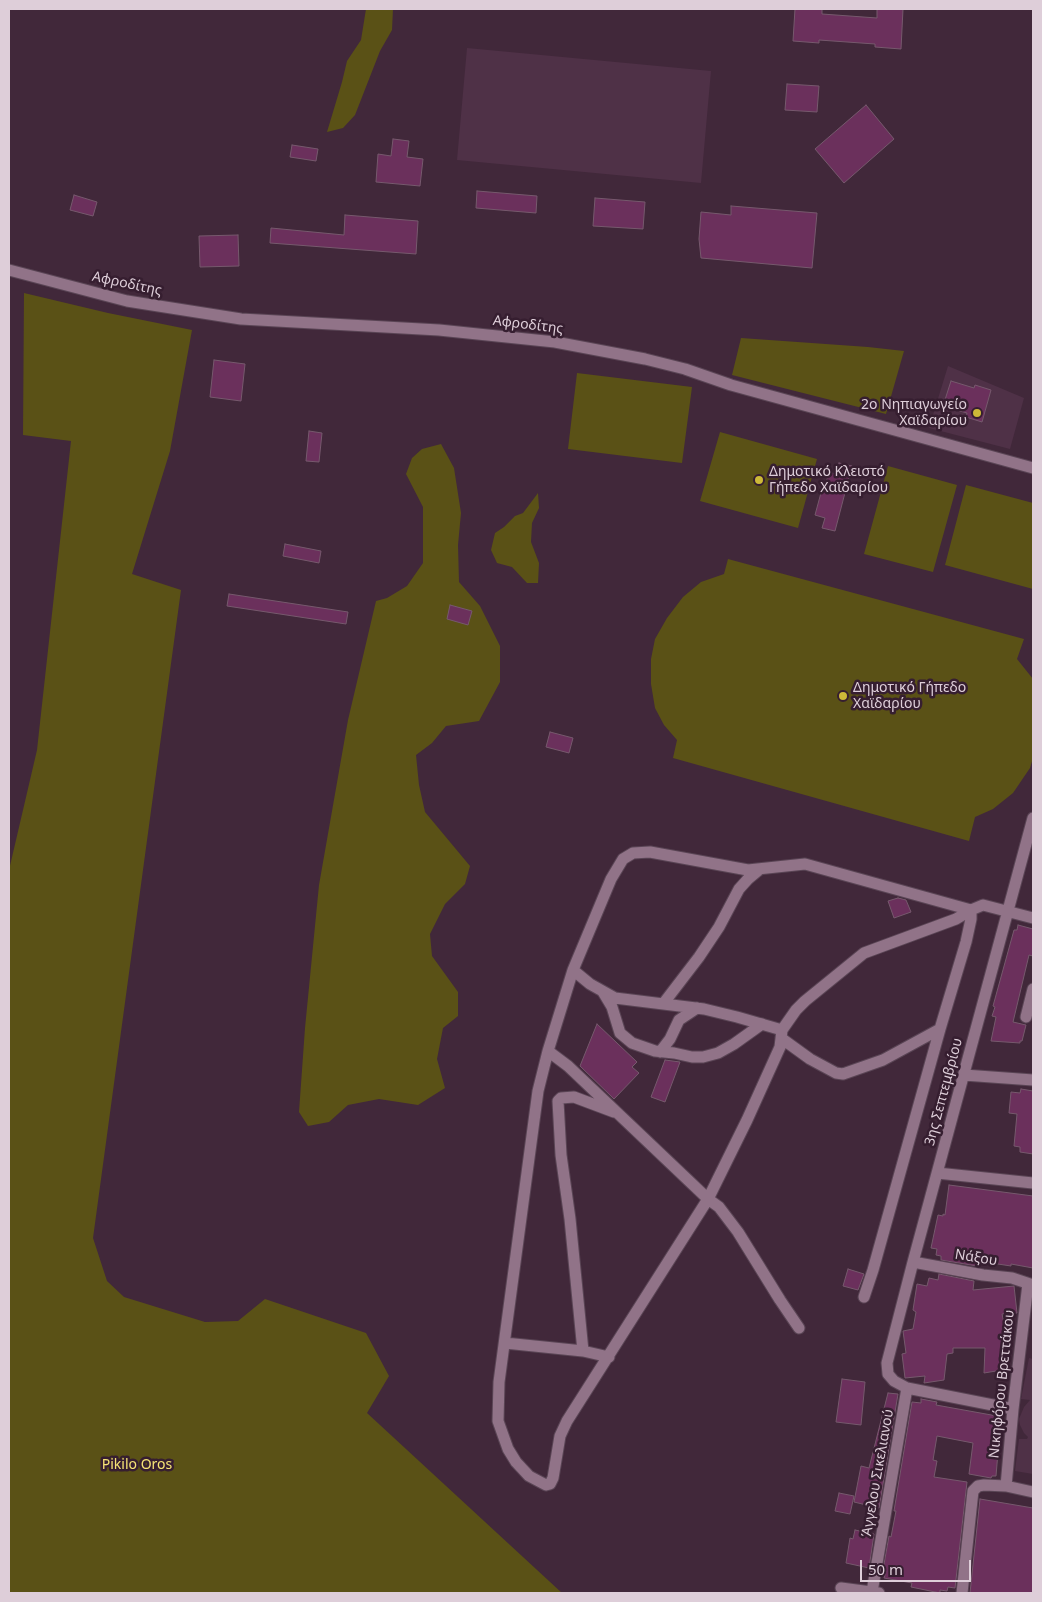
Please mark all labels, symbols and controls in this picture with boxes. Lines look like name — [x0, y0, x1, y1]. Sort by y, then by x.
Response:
street label: Αφροδίτης — [91, 268, 163, 300]
street label: Αφροδίτης — [492, 312, 564, 338]
place label: 2ο Νηπιαγωγείο Χαϊδαρίου — [861, 397, 967, 430]
marker: 2ο Νηπιαγωγείο Χαϊδαρίου — [971, 407, 983, 419]
place label: Δημοτικό Κλειστό Γήπεδο Χαϊδαρίου — [769, 464, 888, 497]
marker: Δημοτικό Κλειστό Γήπεδο Χαϊδαρίου — [753, 474, 765, 486]
place label: Δημοτικό Γήπεδο Χαϊδαρίου — [853, 680, 966, 712]
marker: Δημοτικό Γήπεδο Χαϊδαρίου — [837, 690, 849, 702]
street label: 3ης Σεπτεμβρίου — [922, 1036, 966, 1148]
street label: Νάξου — [954, 1246, 998, 1270]
street label: Νικηφόρου Βρεττάκου — [986, 1309, 1018, 1459]
street label: Άγγελου Σικελιανού — [858, 1408, 898, 1538]
park label: Pikilo Oros — [102, 1457, 172, 1473]
scale bar — [862, 1550, 973, 1582]
text: 50 m — [868, 1559, 903, 1579]

